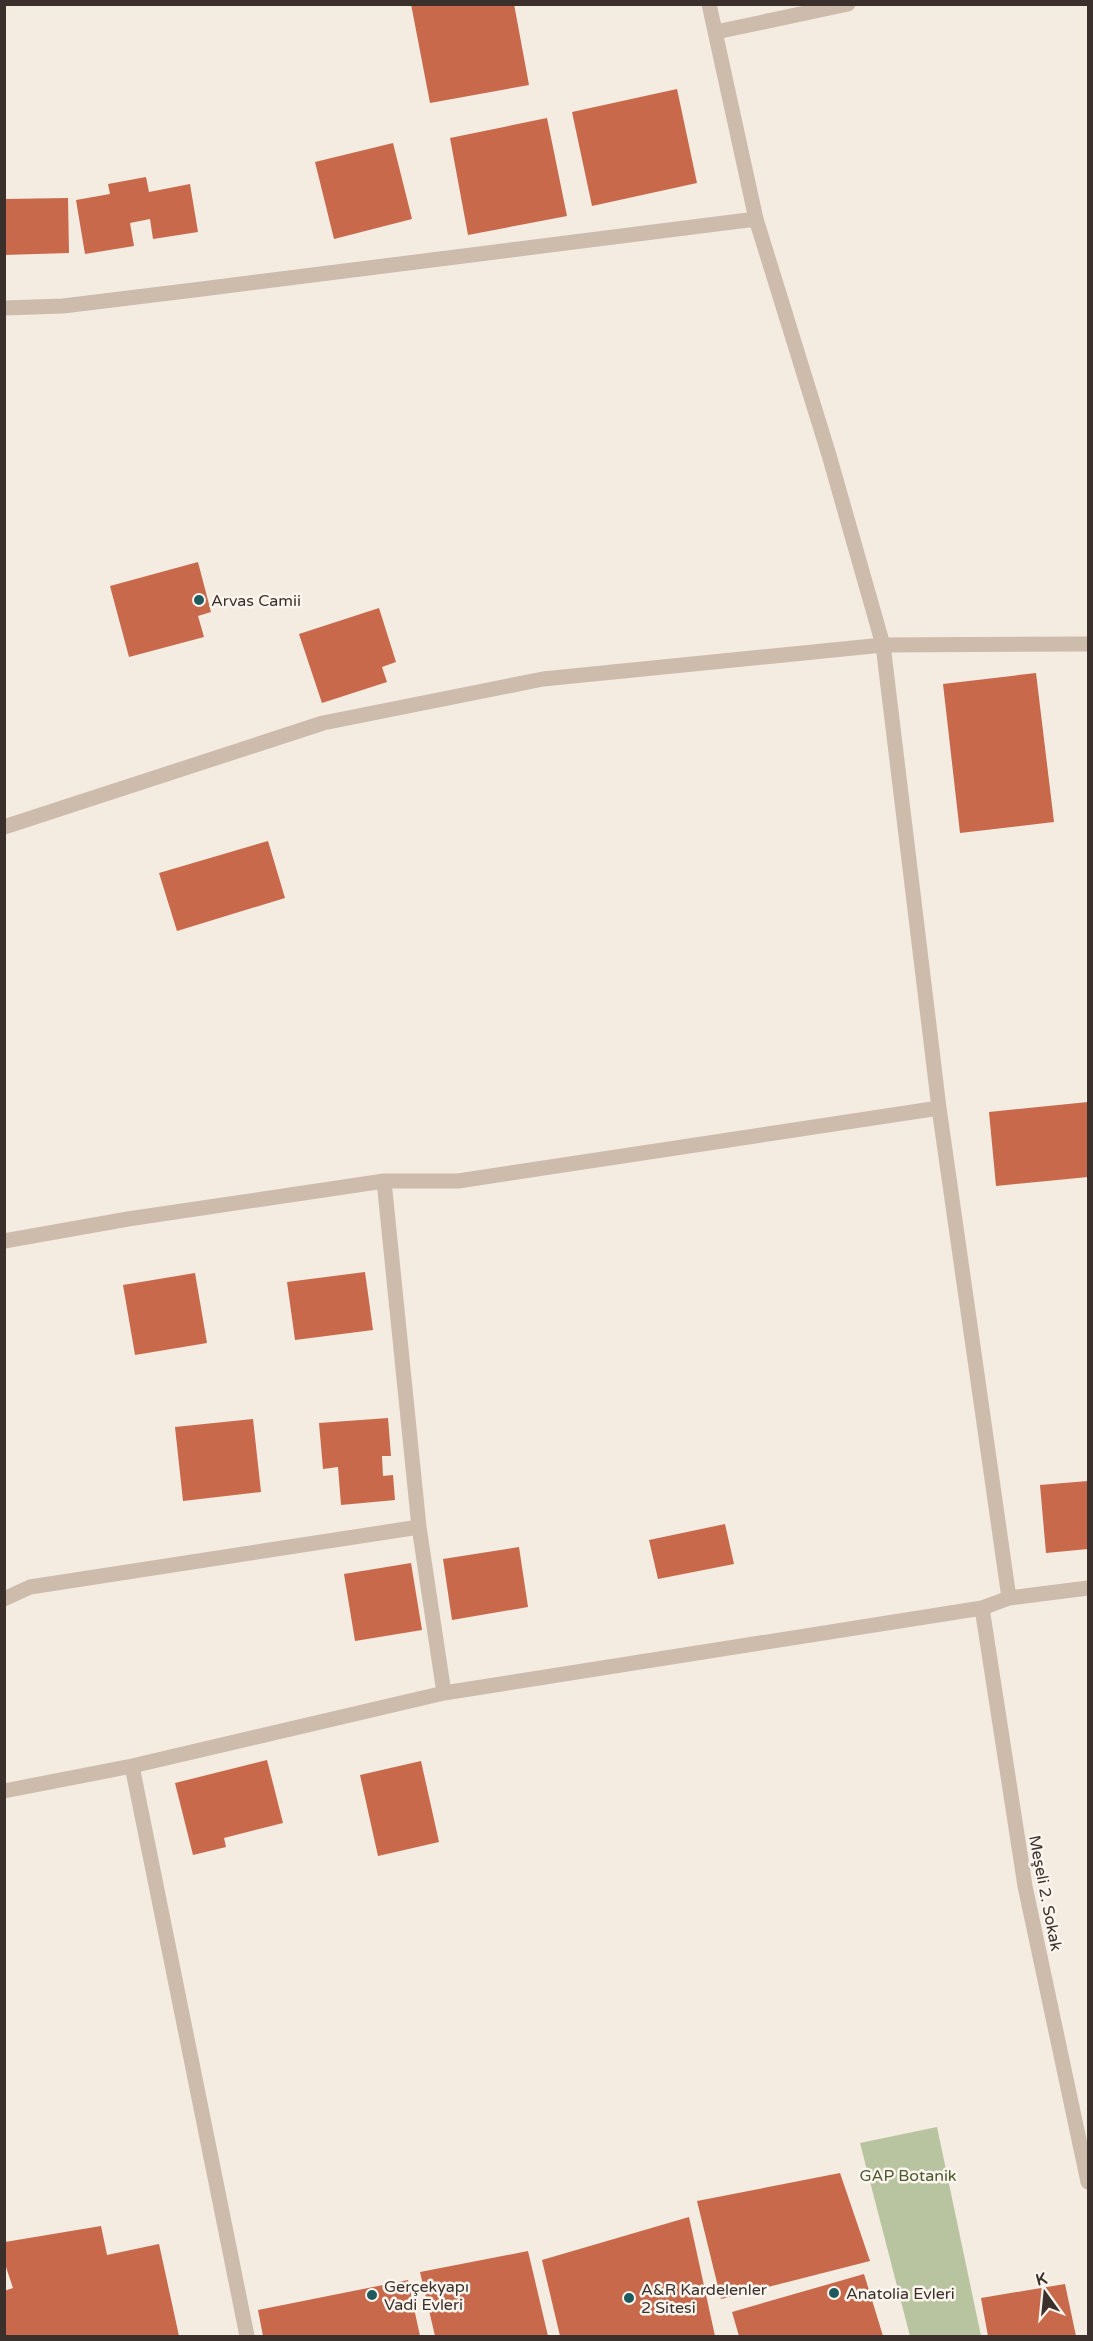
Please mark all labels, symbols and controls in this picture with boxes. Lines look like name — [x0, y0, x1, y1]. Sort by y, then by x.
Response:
place label: Arvas Camii — [211, 591, 301, 611]
marker: Arvas Camii — [192, 593, 206, 607]
street label: Meşeli 2. Sokak — [1024, 1834, 1066, 1953]
park label: GAP Botanik — [859, 2166, 957, 2186]
north arrow — [1015, 2263, 1075, 2323]
text: K — [1034, 2268, 1049, 2291]
place label: Gerçekyapı Vadi Evleri — [384, 2277, 469, 2315]
place label: A&R Kardelenler 2 Sitesi — [641, 2280, 768, 2318]
place label: Anatolia Evleri — [846, 2284, 955, 2304]
marker: Anatolia Evleri — [827, 2286, 841, 2300]
marker: Gerçekyapı Vadi Evleri — [365, 2288, 379, 2302]
marker: A&R Kardelenler 2 Sitesi — [622, 2291, 636, 2305]

